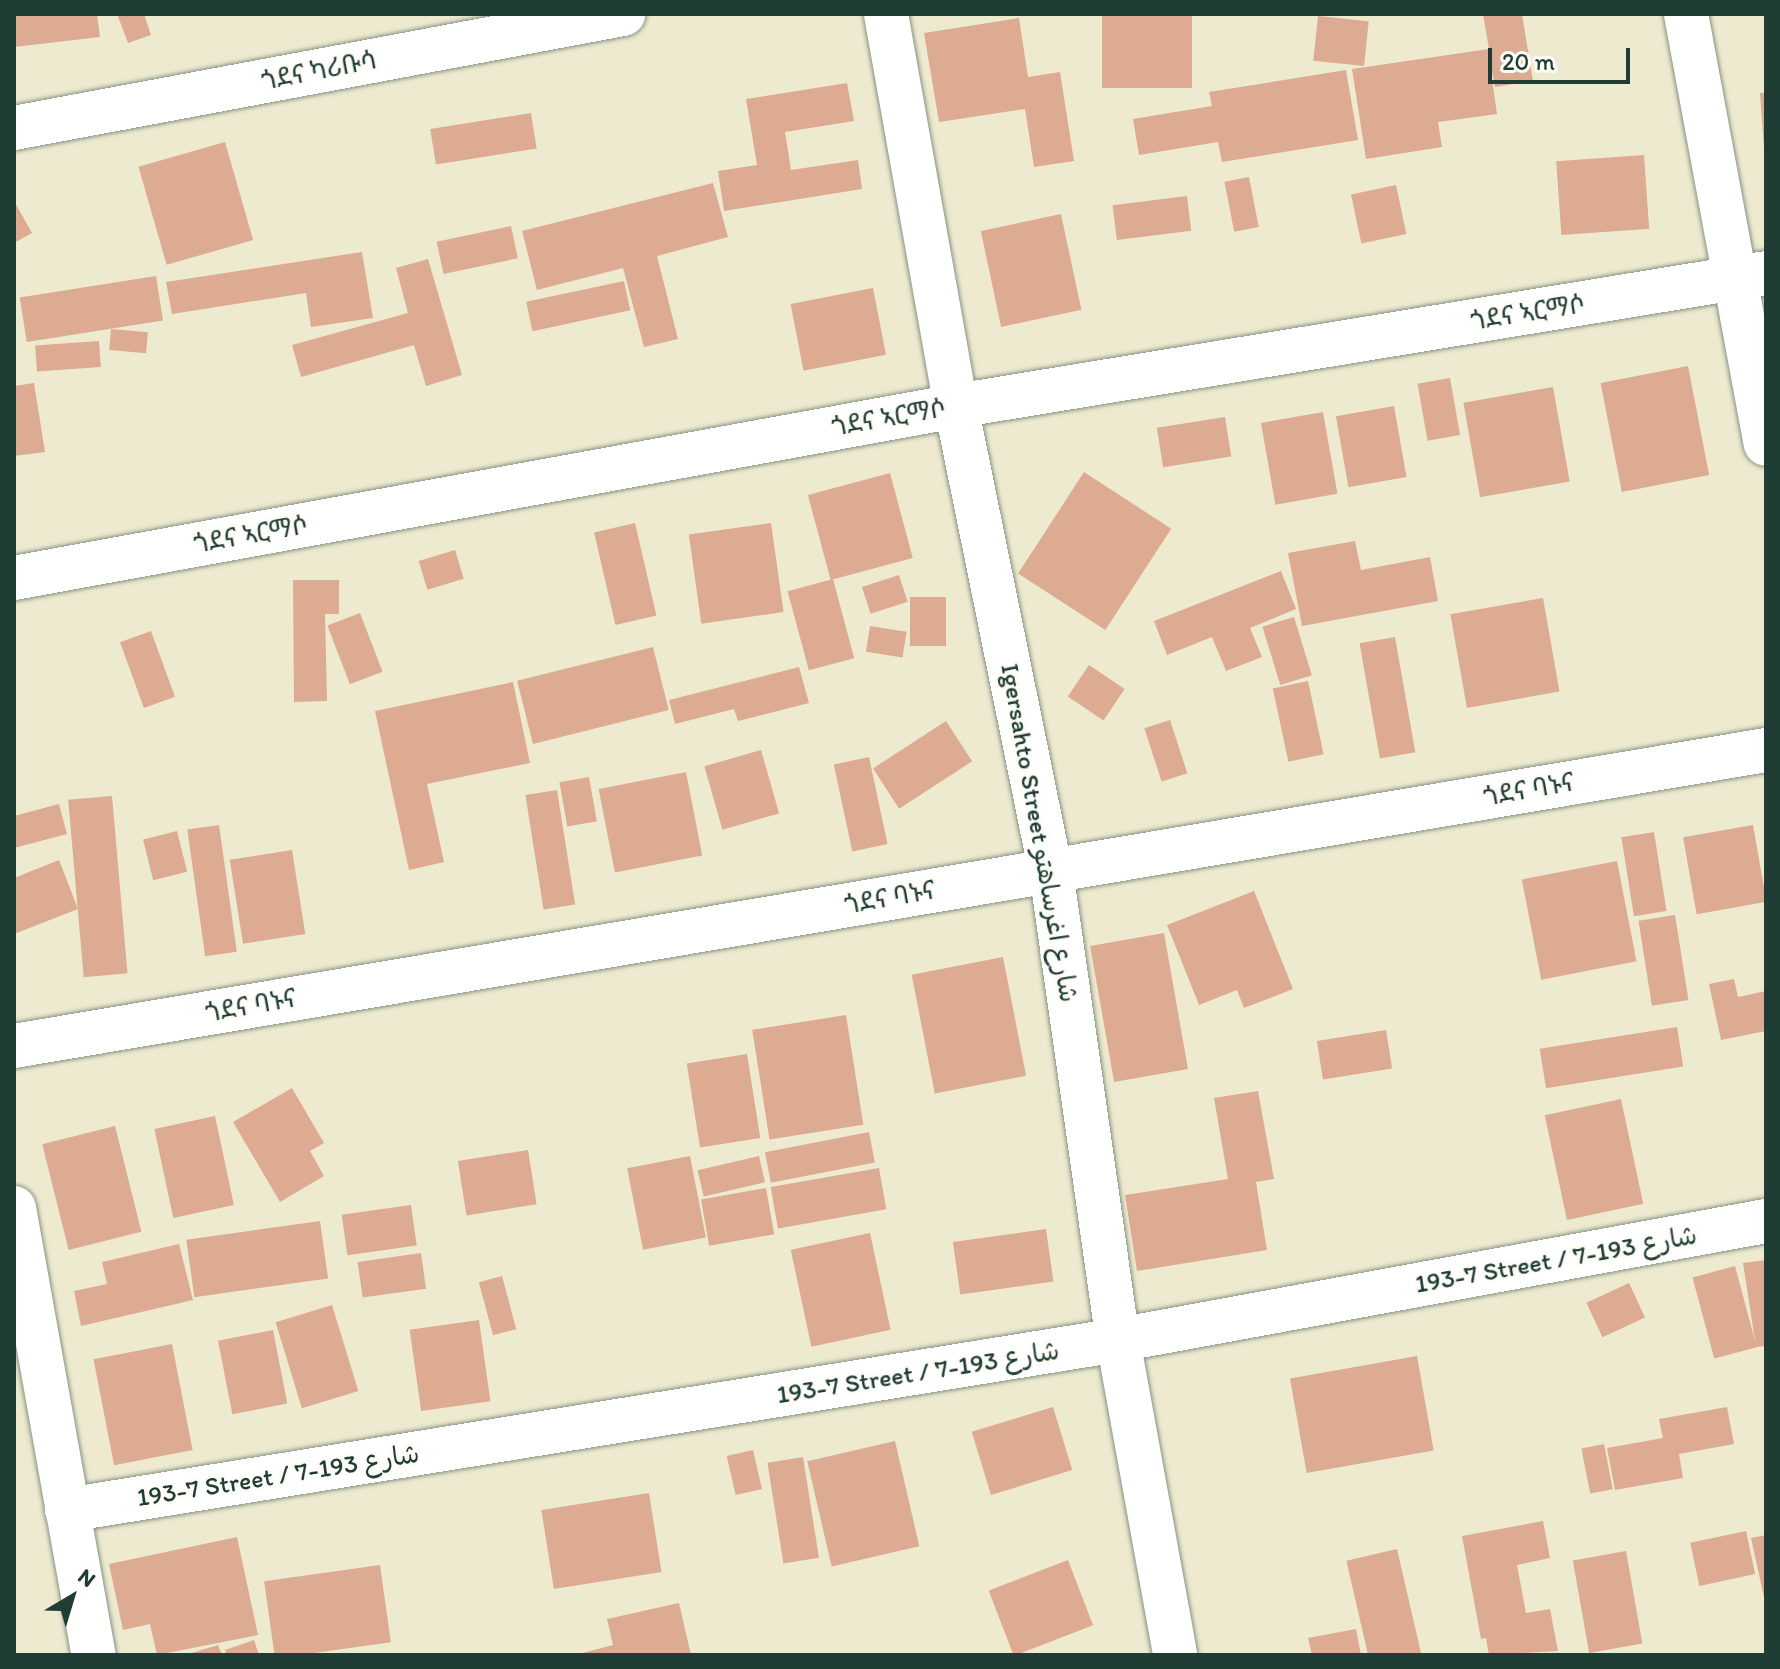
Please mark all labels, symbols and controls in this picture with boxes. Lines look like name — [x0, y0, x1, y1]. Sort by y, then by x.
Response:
scale bar — [1492, 32, 1634, 82]
street label: ጎደና ካሪቡሳ — [259, 45, 379, 97]
text: 20 m — [1502, 47, 1555, 76]
street label: ጎደና ኣርማሶ — [1468, 289, 1588, 337]
street label: ጎደና ኣርማሶ — [829, 393, 949, 443]
street label: ጎደና ኣርማሶ — [191, 510, 311, 560]
street label: Igersahto Street شارع اغرساهتو — [994, 661, 1084, 1005]
street label: ጎደና ባኑና — [1481, 767, 1577, 813]
street label: ጎደና ባኑና — [842, 875, 938, 921]
street label: ጎደና ባኑና — [203, 983, 299, 1029]
street label: 193-7 Street / شارع 193-7 — [1413, 1220, 1699, 1300]
street label: 193-7 Street / شارع 193-7 — [775, 1335, 1061, 1411]
street label: 193-7 Street / شارع 193-7 — [135, 1438, 421, 1514]
north arrow — [32, 1557, 112, 1637]
text: N — [73, 1562, 101, 1593]

